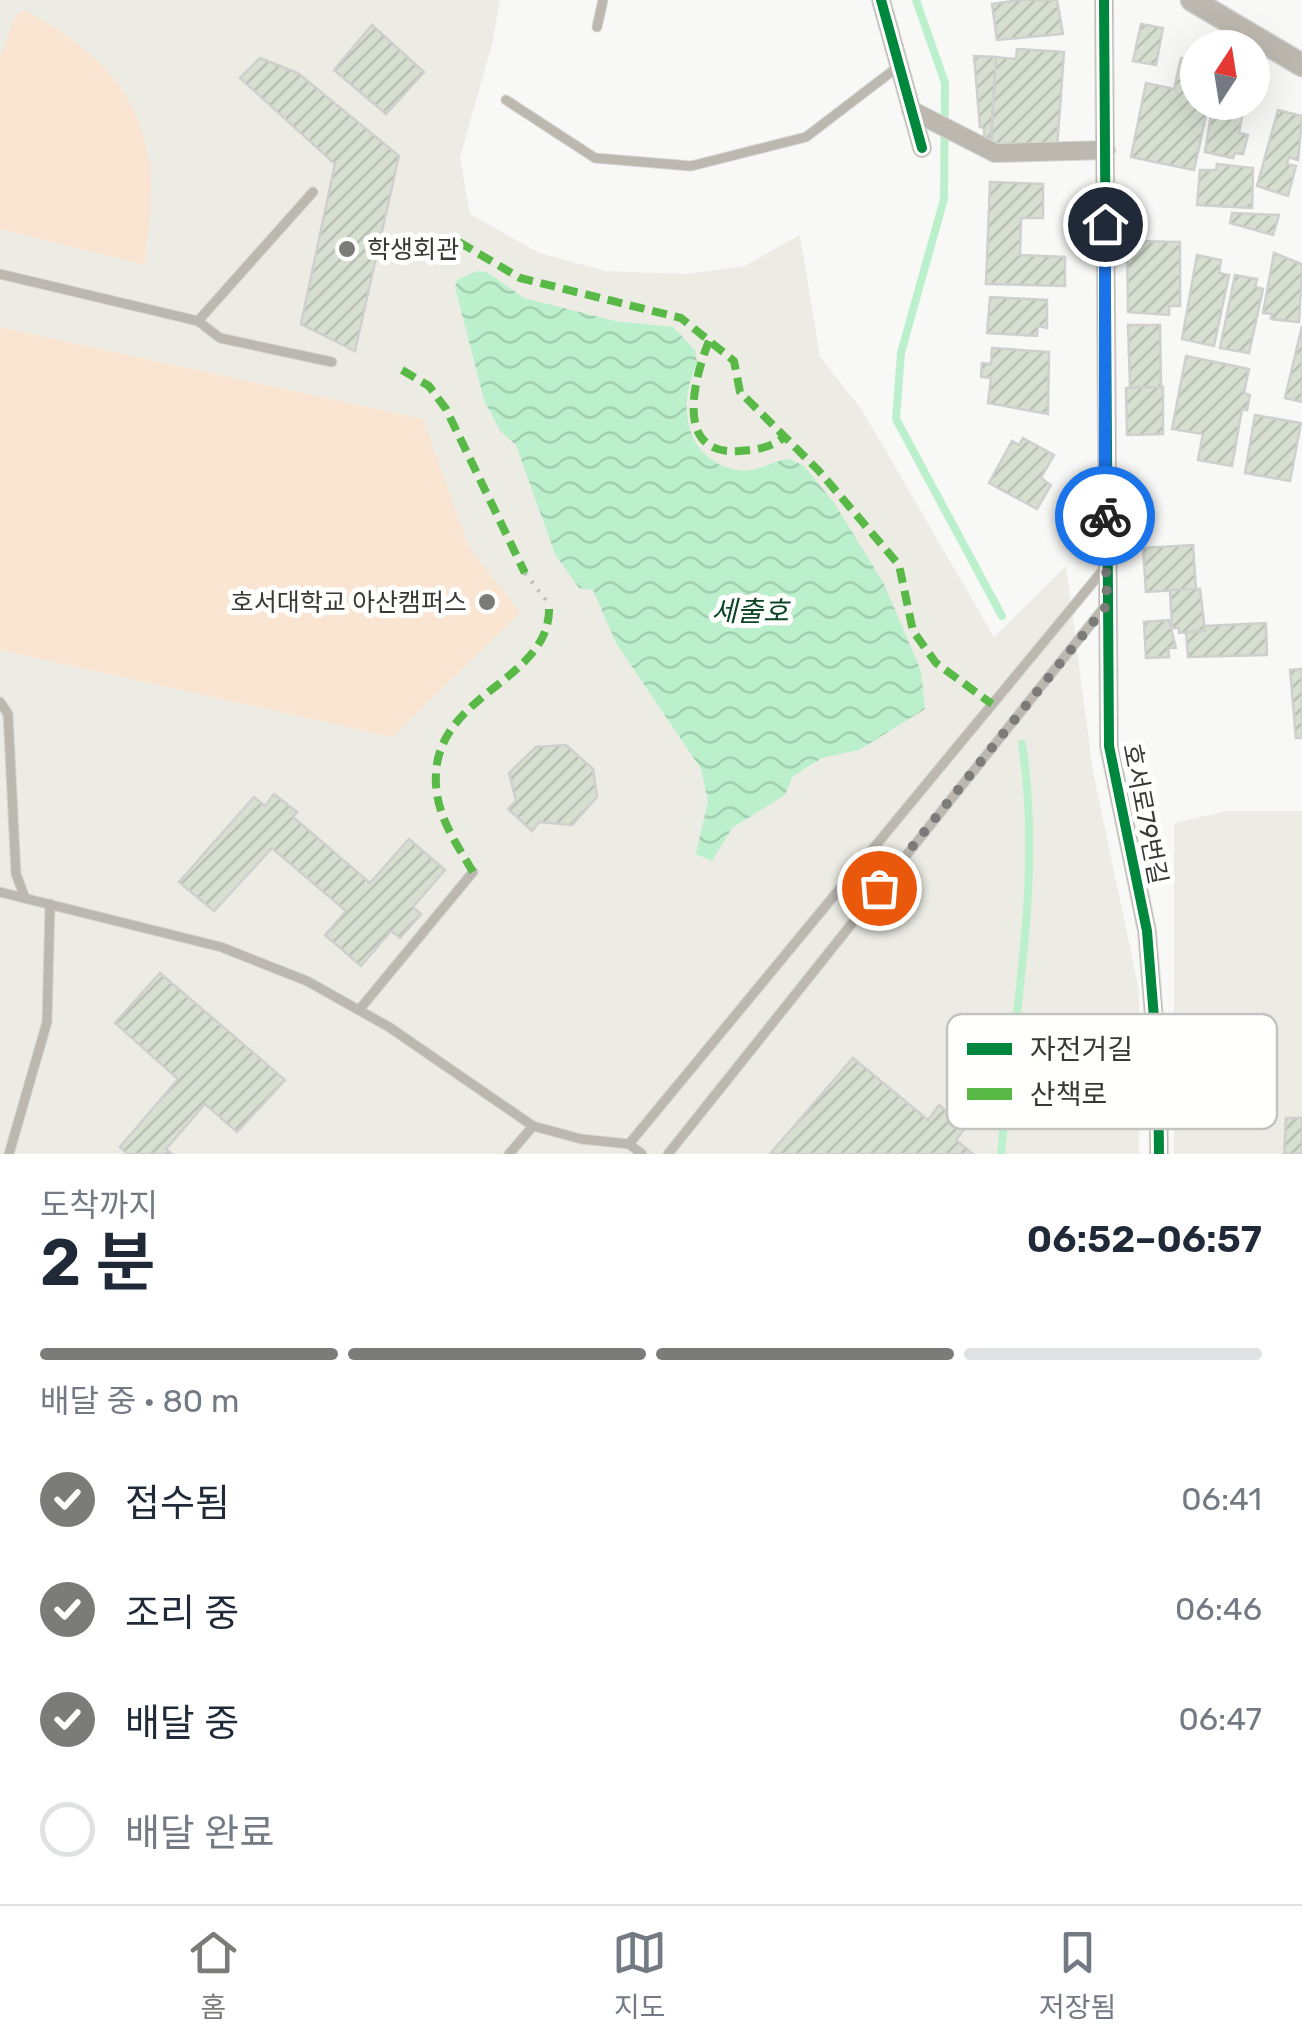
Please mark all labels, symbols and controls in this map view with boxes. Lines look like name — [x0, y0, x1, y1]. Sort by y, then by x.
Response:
north arrow — [1180, 30, 1270, 120]
map controls — [1180, 30, 1270, 120]
pin — [1063, 182, 1148, 267]
icon: home — [1078, 197, 1133, 252]
place label: 학생회관 — [367, 235, 459, 264]
marker: 학생회관 — [336, 238, 358, 260]
courier — [1055, 466, 1155, 566]
icon: bike — [1078, 489, 1133, 544]
place label: 호서대학교 아산캠퍼스 — [231, 588, 467, 617]
marker: 호서대학교 아산캠퍼스 — [476, 591, 498, 613]
water label: 세출호 — [711, 595, 791, 628]
street label: 호서로79번길 — [1117, 741, 1173, 887]
pin — [837, 846, 922, 931]
icon: bag — [852, 861, 907, 916]
legend — [947, 1014, 1277, 1129]
text: 자전거길 — [1030, 1033, 1133, 1066]
text: 산책로 — [1030, 1078, 1107, 1111]
text: 도착까지 — [40, 1186, 158, 1224]
text: 06:52–06:57 — [1027, 1216, 1262, 1262]
text: 2 분 — [40, 1224, 155, 1301]
text: 배달 중 · 80 m — [40, 1382, 239, 1420]
icon: check — [40, 1472, 95, 1527]
text: 접수됨 — [125, 1480, 230, 1526]
text: 06:41 — [1181, 1480, 1262, 1518]
icon: check — [40, 1582, 95, 1637]
text: 조리 중 — [125, 1590, 239, 1636]
text: 06:46 — [1175, 1590, 1262, 1628]
icon: check — [40, 1692, 95, 1747]
text: 배달 중 — [125, 1700, 239, 1746]
text: 06:47 — [1178, 1700, 1262, 1738]
text: 배달 완료 — [125, 1810, 274, 1856]
tab: 홈 — [186, 1925, 241, 2025]
tab: 지도 — [612, 1925, 667, 2025]
tab: 저장됨 — [1039, 1925, 1116, 2025]

